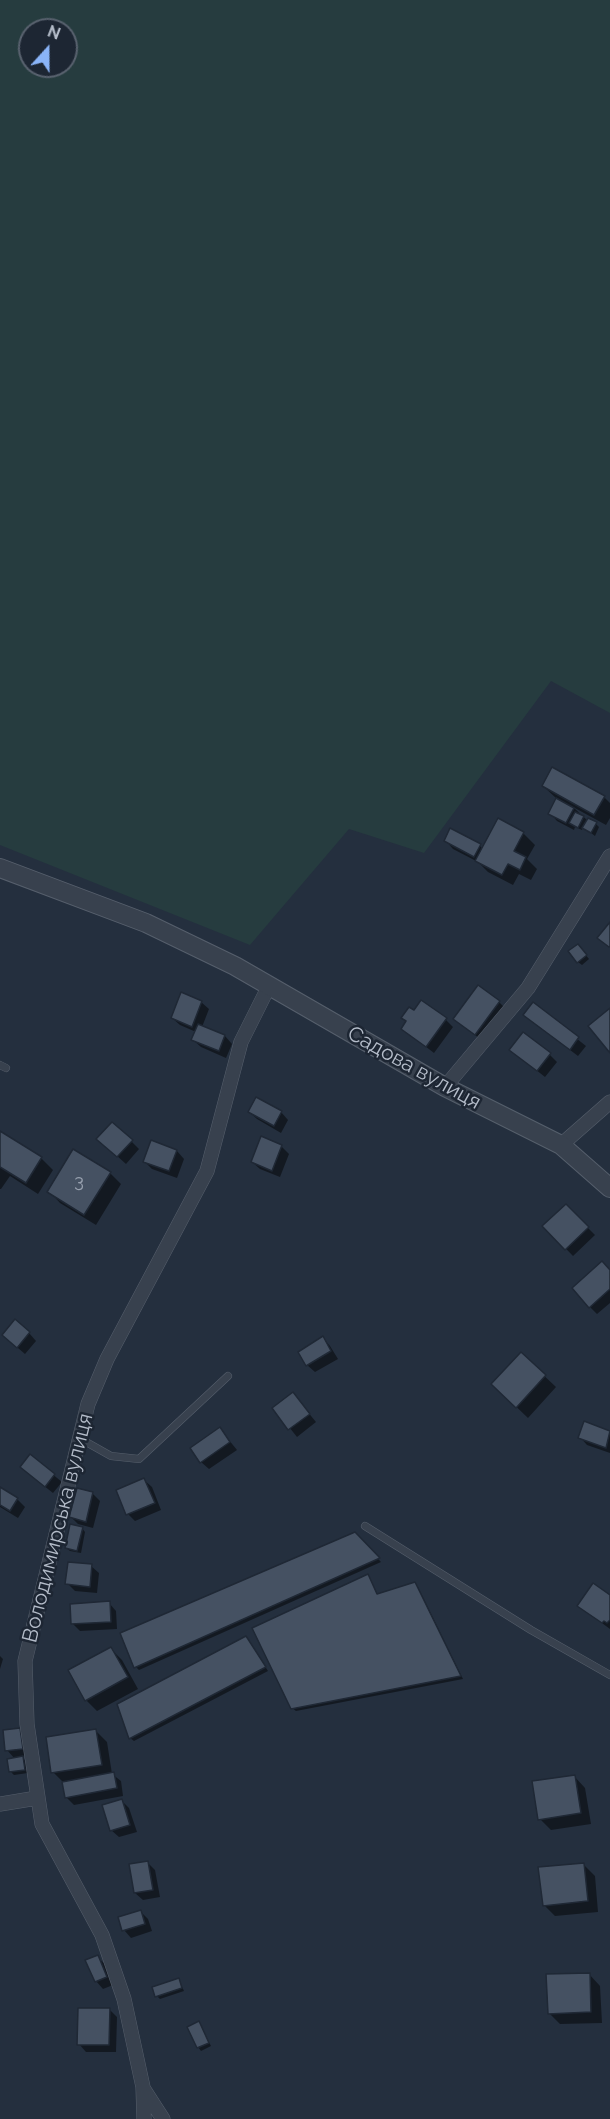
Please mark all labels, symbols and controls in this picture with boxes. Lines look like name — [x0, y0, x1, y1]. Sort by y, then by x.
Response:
north arrow — [18, 18, 78, 78]
text: N — [45, 22, 63, 44]
street label: Садова вулиця — [343, 1021, 485, 1115]
house number: 3 — [74, 1171, 84, 1193]
street label: Володимирська вулиця — [17, 1411, 99, 1645]

